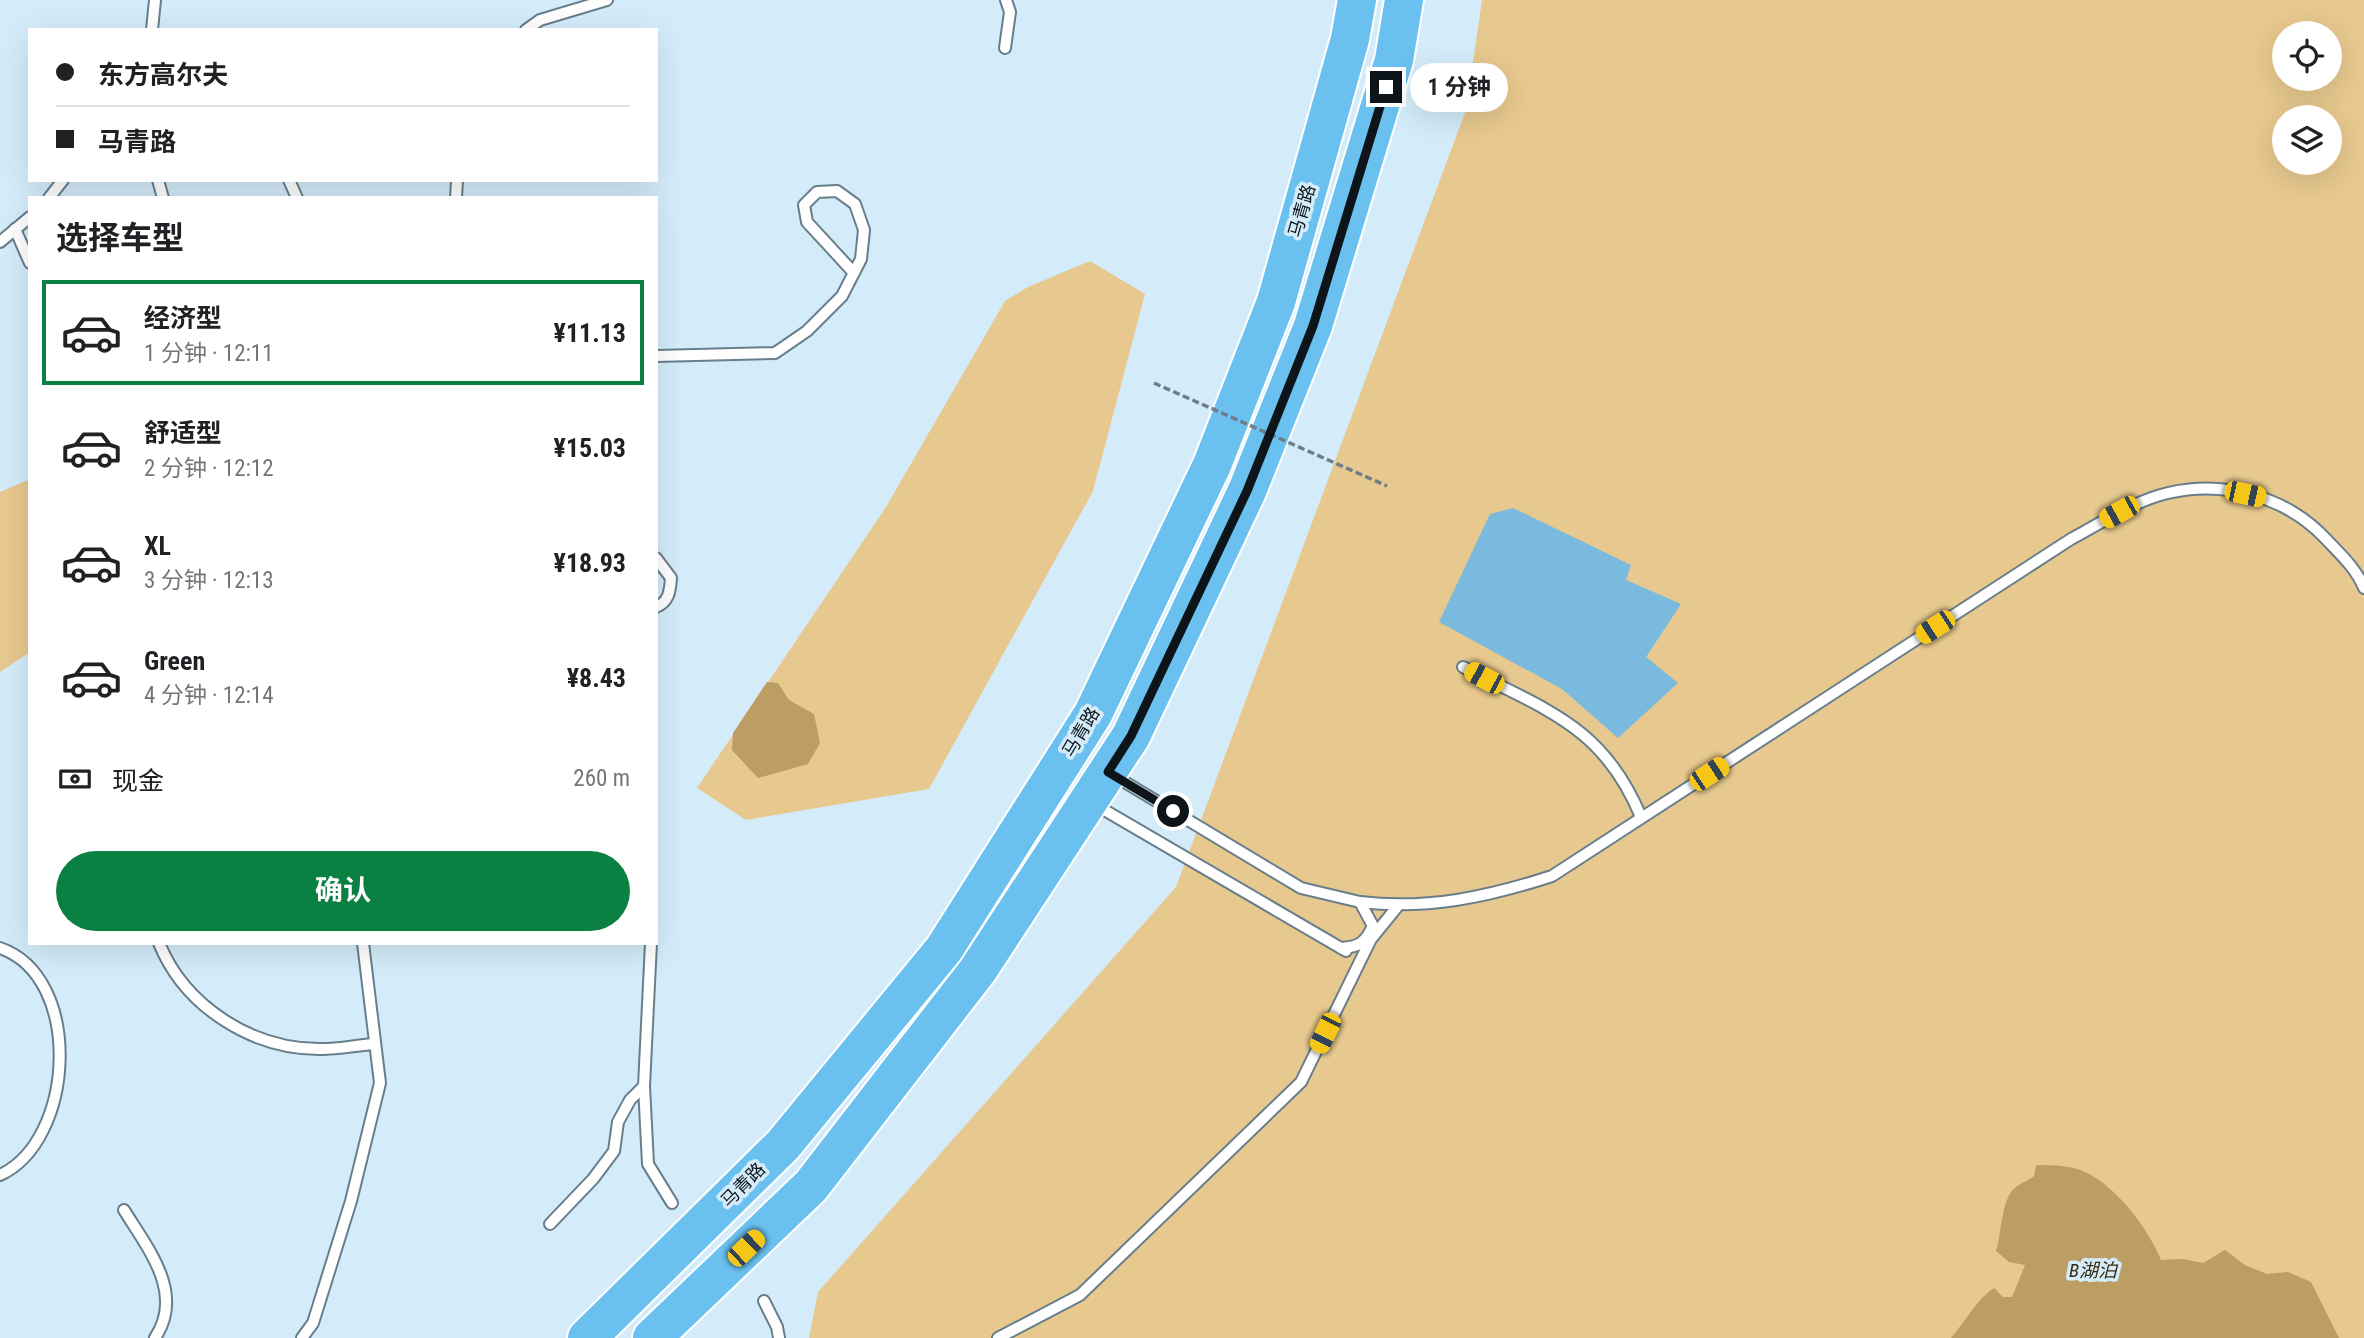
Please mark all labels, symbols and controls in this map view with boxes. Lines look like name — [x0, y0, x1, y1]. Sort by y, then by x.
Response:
map controls — [2272, 21, 2342, 175]
button: locate — [2272, 21, 2342, 91]
text: 东方高尔夫 — [98, 60, 228, 90]
callout: 1 分钟 — [1410, 62, 1508, 112]
route end — [1370, 71, 1402, 103]
text: 1 分钟 — [1428, 74, 1490, 101]
button: layers — [2272, 105, 2342, 175]
text: 马青路 — [98, 127, 176, 157]
street label: 马青路 — [1284, 182, 1319, 240]
text: 选择车型 — [56, 219, 184, 257]
icon: car — [60, 301, 123, 364]
text: 经济型 — [144, 303, 222, 333]
text: ¥11.13 — [554, 318, 626, 348]
text: 1 分钟 · 12:11 — [144, 340, 274, 367]
icon: car — [60, 416, 123, 479]
text: 舒适型 — [144, 418, 222, 448]
text: ¥15.03 — [554, 433, 626, 463]
text: 2 分钟 · 12:12 — [144, 455, 274, 482]
car — [2223, 479, 2268, 509]
car — [2096, 493, 2143, 531]
icon: car — [60, 531, 123, 594]
text: XL — [144, 531, 171, 561]
text: ¥18.93 — [554, 548, 626, 578]
text: 3 分钟 · 12:13 — [144, 567, 274, 594]
car — [1912, 607, 1959, 647]
icon: car — [60, 646, 123, 709]
text: Green — [144, 646, 205, 676]
car — [1461, 659, 1508, 697]
text: ¥8.43 — [567, 663, 626, 693]
text: 4 分钟 · 12:14 — [144, 682, 274, 709]
street label: 马青路 — [1058, 703, 1103, 760]
car — [1686, 754, 1733, 794]
icon: cash — [56, 760, 94, 798]
text: 260 m — [573, 765, 630, 792]
text: 现金 — [112, 766, 164, 796]
route start — [1157, 795, 1189, 827]
button: 确认 — [56, 851, 630, 931]
car — [1307, 1010, 1344, 1056]
street label: 马青路 — [716, 1158, 769, 1211]
car — [724, 1226, 769, 1270]
water label: B湖泊 — [2069, 1259, 2119, 1282]

